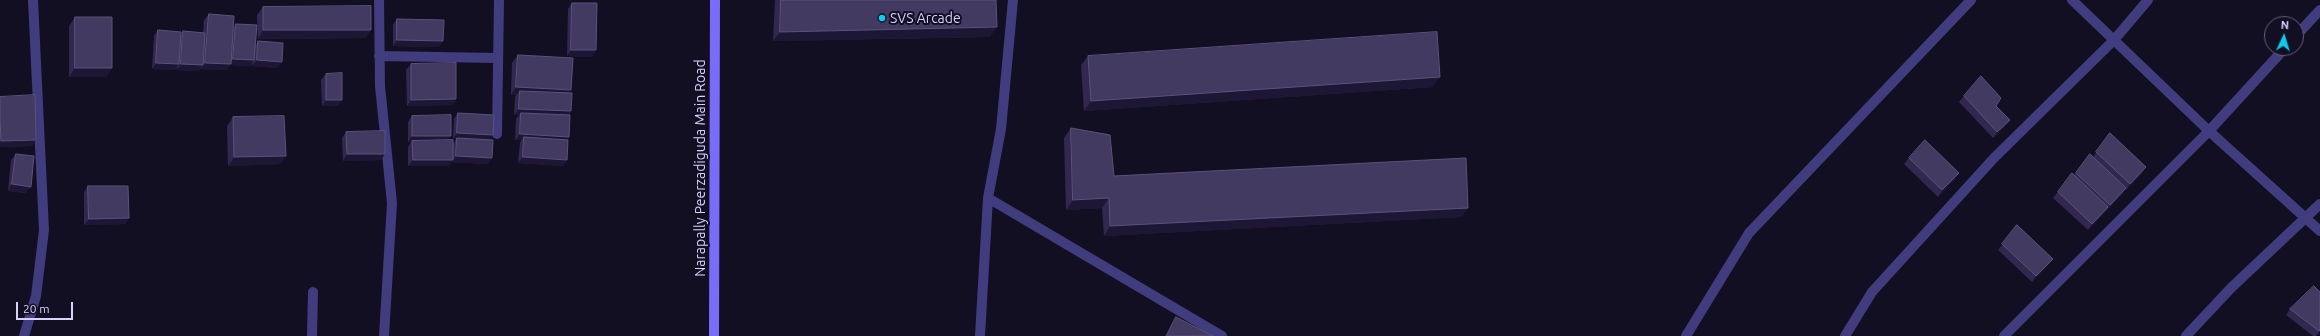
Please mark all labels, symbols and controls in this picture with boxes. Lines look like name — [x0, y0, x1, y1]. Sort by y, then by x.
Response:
place label: SVS Arcade — [890, 10, 961, 26]
marker: SVS Arcade — [877, 13, 887, 23]
north arrow — [2264, 16, 2304, 56]
text: N — [2280, 19, 2289, 31]
street label: Narapally Peerzadiguda Main Road — [692, 59, 708, 277]
scale bar — [18, 294, 75, 320]
text: 20 m — [23, 302, 50, 315]

